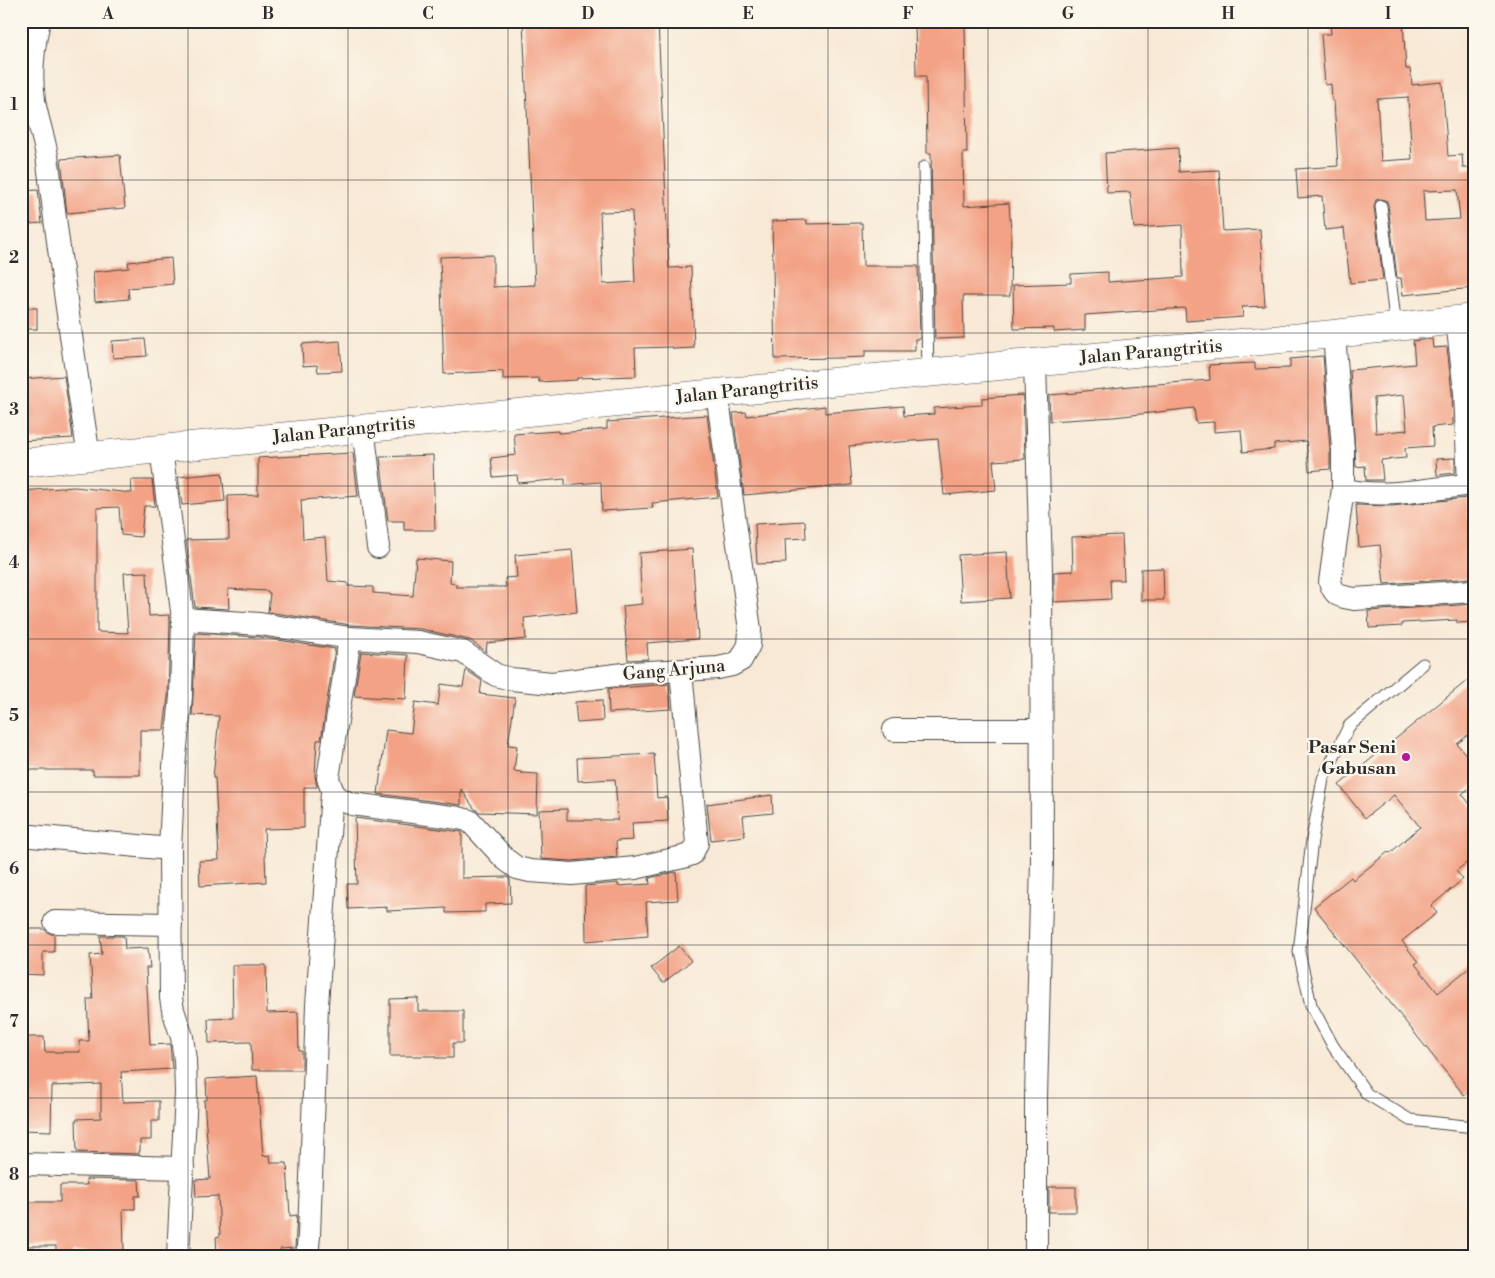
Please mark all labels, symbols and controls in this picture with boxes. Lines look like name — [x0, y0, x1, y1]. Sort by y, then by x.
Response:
text: A — [101, 4, 114, 24]
text: B — [262, 4, 274, 24]
text: C — [422, 4, 434, 24]
text: D — [582, 4, 595, 24]
text: E — [742, 4, 754, 24]
text: F — [902, 4, 914, 24]
text: G — [1062, 4, 1075, 24]
text: H — [1221, 4, 1235, 24]
text: I — [1385, 4, 1391, 24]
text: 1 — [10, 95, 18, 115]
text: 2 — [9, 248, 19, 268]
street label: Jalan Parangtritis — [1078, 334, 1224, 370]
street label: Jalan Parangtritis — [674, 371, 820, 409]
text: 3 — [9, 400, 19, 420]
street label: Jalan Parangtritis — [271, 411, 417, 449]
text: 4 — [9, 553, 20, 573]
street label: Gang Arjuna — [622, 654, 727, 686]
text: 5 — [9, 706, 19, 726]
place label: Pasar Seni Gabusan — [1308, 736, 1396, 780]
marker: Pasar Seni Gabusan — [1400, 751, 1412, 763]
text: 6 — [9, 859, 19, 879]
text: 7 — [9, 1012, 19, 1032]
text: 8 — [9, 1165, 19, 1185]

